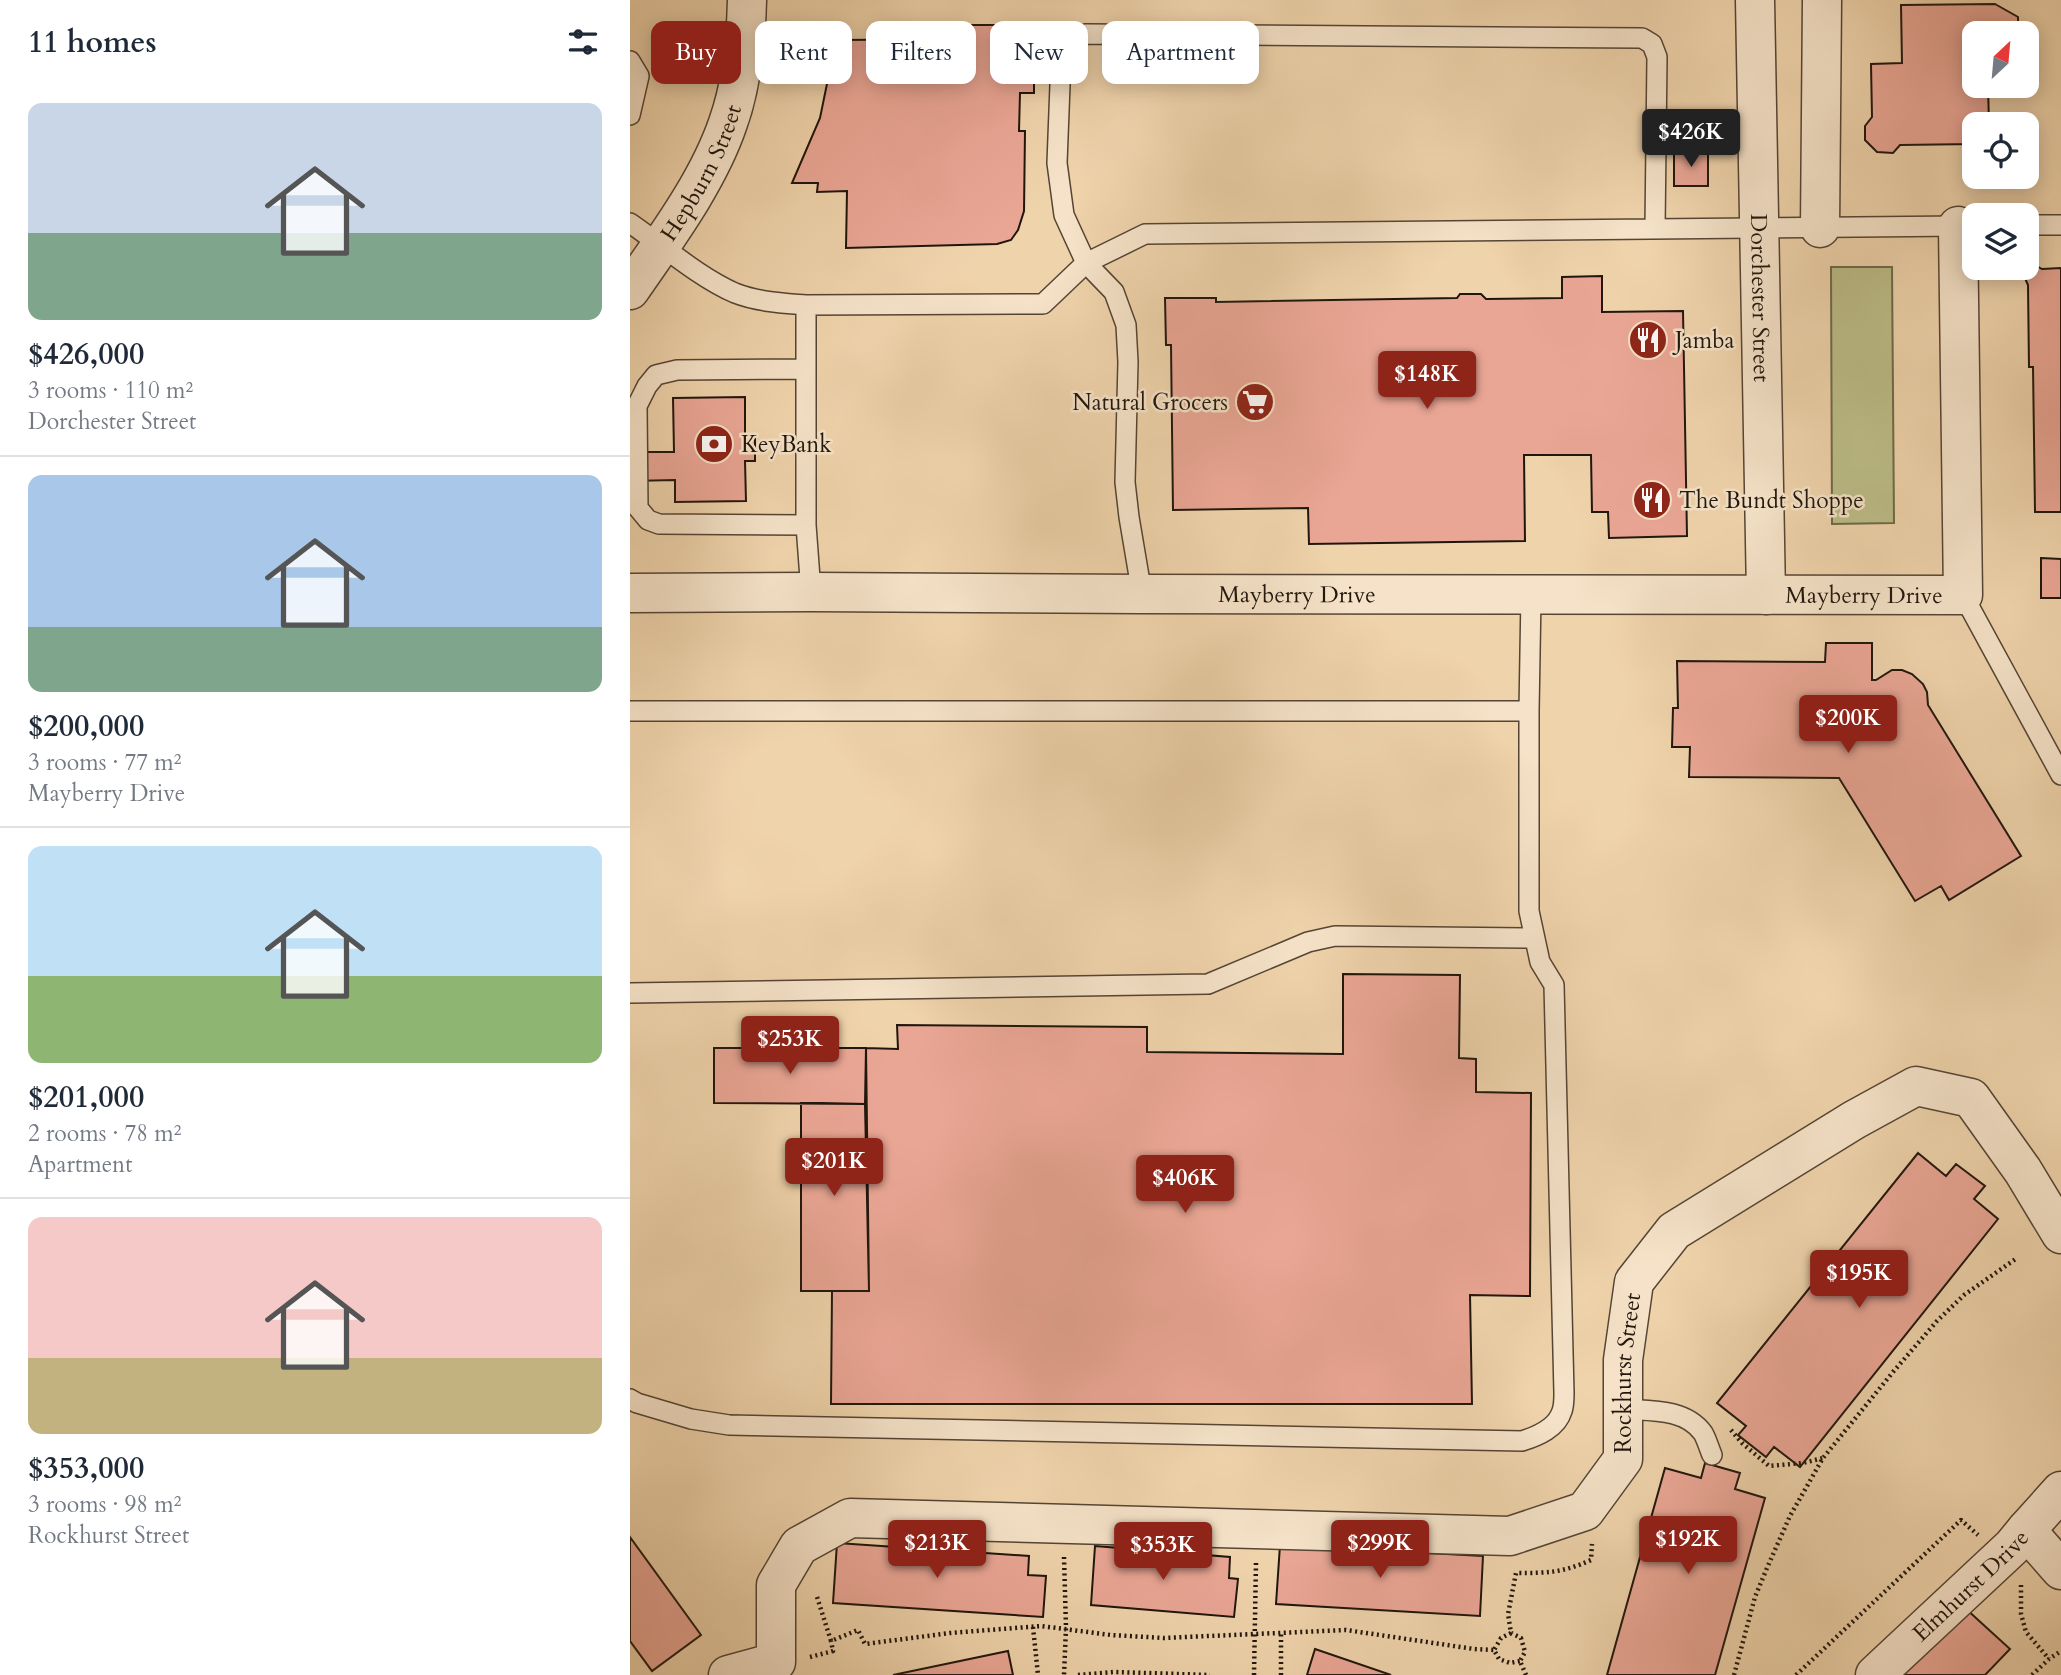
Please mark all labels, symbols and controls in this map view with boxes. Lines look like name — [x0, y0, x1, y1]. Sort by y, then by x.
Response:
chip: Buy — [651, 21, 741, 84]
chip: Rent — [755, 21, 852, 84]
chip: Filters — [866, 21, 976, 84]
chip: New — [990, 21, 1088, 84]
chip: Apartment — [1102, 21, 1259, 84]
north arrow — [1962, 21, 2039, 98]
map controls — [1962, 21, 2039, 280]
text: 11 homes — [28, 22, 157, 63]
icon: filters — [564, 23, 602, 61]
street label: Hepburn Street — [653, 101, 749, 247]
pin: $426K — [1642, 110, 1740, 169]
button: locate — [1962, 112, 2039, 189]
text: $426K — [1658, 116, 1724, 147]
icon: home — [252, 148, 378, 274]
button: layers — [1962, 203, 2039, 280]
street label: Dorchester Street — [1743, 213, 1777, 382]
restaurant icon: Jamba — [1627, 319, 1669, 361]
place label: Jamba — [1672, 325, 1735, 356]
text: $426,000 — [28, 334, 144, 375]
pin: $148K — [1378, 352, 1476, 411]
text: $148K — [1394, 358, 1460, 389]
text: 3 rooms · 110 m² — [28, 375, 193, 406]
supermarket icon: Natural Grocers — [1234, 381, 1276, 423]
place label: Natural Grocers — [1072, 387, 1228, 418]
text: Dorchester Street — [28, 406, 196, 437]
bank icon: KeyBank — [693, 423, 735, 465]
place label: KeyBank — [741, 429, 832, 460]
restaurant icon: The Bundt Shoppe — [1631, 479, 1673, 521]
place label: The Bundt Shoppe — [1679, 485, 1864, 516]
icon: home — [252, 520, 378, 646]
street label: Mayberry Drive — [1218, 579, 1376, 610]
street label: Mayberry Drive — [1785, 580, 1943, 611]
pin: $200K — [1799, 696, 1897, 755]
text: $200K — [1815, 702, 1881, 733]
text: $200,000 — [28, 706, 144, 747]
text: 3 rooms · 77 m² — [28, 747, 181, 778]
text: Mayberry Drive — [28, 778, 185, 809]
icon: home — [252, 891, 378, 1017]
pin: $253K — [741, 1016, 839, 1076]
text: $253K — [757, 1023, 823, 1054]
text: $201,000 — [28, 1077, 144, 1118]
text: 2 rooms · 78 m² — [28, 1118, 181, 1149]
pin: $201K — [785, 1138, 883, 1198]
text: $201K — [801, 1145, 867, 1176]
text: Apartment — [28, 1149, 132, 1180]
pin: $406K — [1136, 1156, 1234, 1215]
text: $406K — [1152, 1162, 1218, 1193]
pin: $195K — [1810, 1250, 1908, 1310]
text: $195K — [1826, 1257, 1892, 1288]
icon: home — [252, 1262, 378, 1388]
street label: Rockhurst Street — [1608, 1291, 1648, 1454]
text: $353,000 — [28, 1448, 144, 1489]
text: 3 rooms · 98 m² — [28, 1489, 181, 1520]
pin: $192K — [1639, 1516, 1737, 1576]
text: Rockhurst Street — [28, 1520, 189, 1551]
pin: $213K — [888, 1520, 986, 1580]
pin: $299K — [1331, 1520, 1429, 1580]
pin: $353K — [1114, 1522, 1212, 1582]
text: $192K — [1655, 1523, 1721, 1554]
street label: Elmhurst Drive — [1906, 1523, 2036, 1648]
text: $213K — [904, 1527, 970, 1558]
text: $299K — [1347, 1527, 1413, 1558]
text: $353K — [1130, 1529, 1196, 1560]

